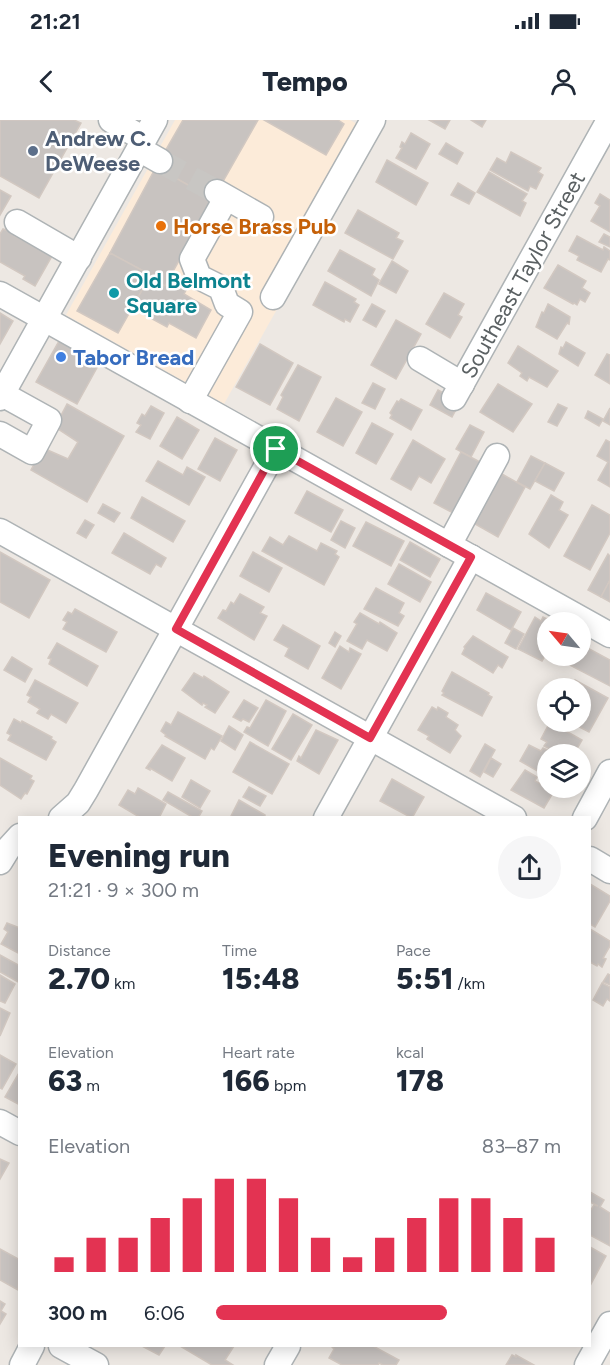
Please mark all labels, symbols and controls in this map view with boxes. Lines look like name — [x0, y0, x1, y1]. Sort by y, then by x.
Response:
text: 21:21 — [30, 8, 81, 35]
icon: back — [30, 65, 63, 98]
text: Tempo — [262, 65, 348, 98]
icon: person — [547, 65, 580, 98]
place label: Andrew C. DeWeese — [45, 125, 151, 177]
marker: Andrew C. DeWeese — [26, 144, 40, 158]
street label: Southeast Taylor Street — [455, 167, 591, 383]
place label: Horse Brass Pub — [173, 213, 336, 240]
marker: Horse Brass Pub — [154, 219, 168, 233]
place label: Old Belmont Square — [126, 267, 252, 319]
marker: Old Belmont Square — [107, 286, 121, 300]
place label: Tabor Bread — [73, 344, 194, 371]
marker: Tabor Bread — [54, 350, 68, 364]
pin — [250, 423, 301, 474]
icon: arrive — [259, 432, 292, 465]
north arrow — [537, 612, 591, 666]
map controls — [537, 612, 591, 798]
button: locate — [537, 678, 591, 732]
button: layers — [537, 744, 591, 798]
text: Evening run — [48, 836, 230, 875]
button: share — [498, 836, 561, 899]
text: 21:21 · 9 × 300 m — [48, 878, 199, 902]
text: Distance — [48, 941, 111, 960]
text: Time — [222, 941, 257, 960]
text: Pace — [396, 941, 431, 960]
text: 2.70 — [48, 960, 110, 997]
text: 15:48 — [222, 960, 300, 997]
text: 5:51 — [396, 960, 454, 997]
text: km — [110, 974, 135, 993]
text: /km — [454, 974, 485, 993]
text: Elevation — [48, 1043, 114, 1062]
text: Heart rate — [222, 1043, 295, 1062]
text: kcal — [396, 1043, 424, 1062]
text: 63 — [48, 1062, 82, 1099]
text: 166 — [222, 1062, 270, 1099]
text: 178 — [396, 1062, 444, 1099]
text: m — [82, 1076, 100, 1095]
text: bpm — [270, 1076, 306, 1095]
text: Elevation — [48, 1134, 130, 1158]
text: 83–87 m — [482, 1134, 561, 1158]
text: 300 m — [48, 1301, 107, 1325]
text: 6:06 — [144, 1301, 185, 1325]

